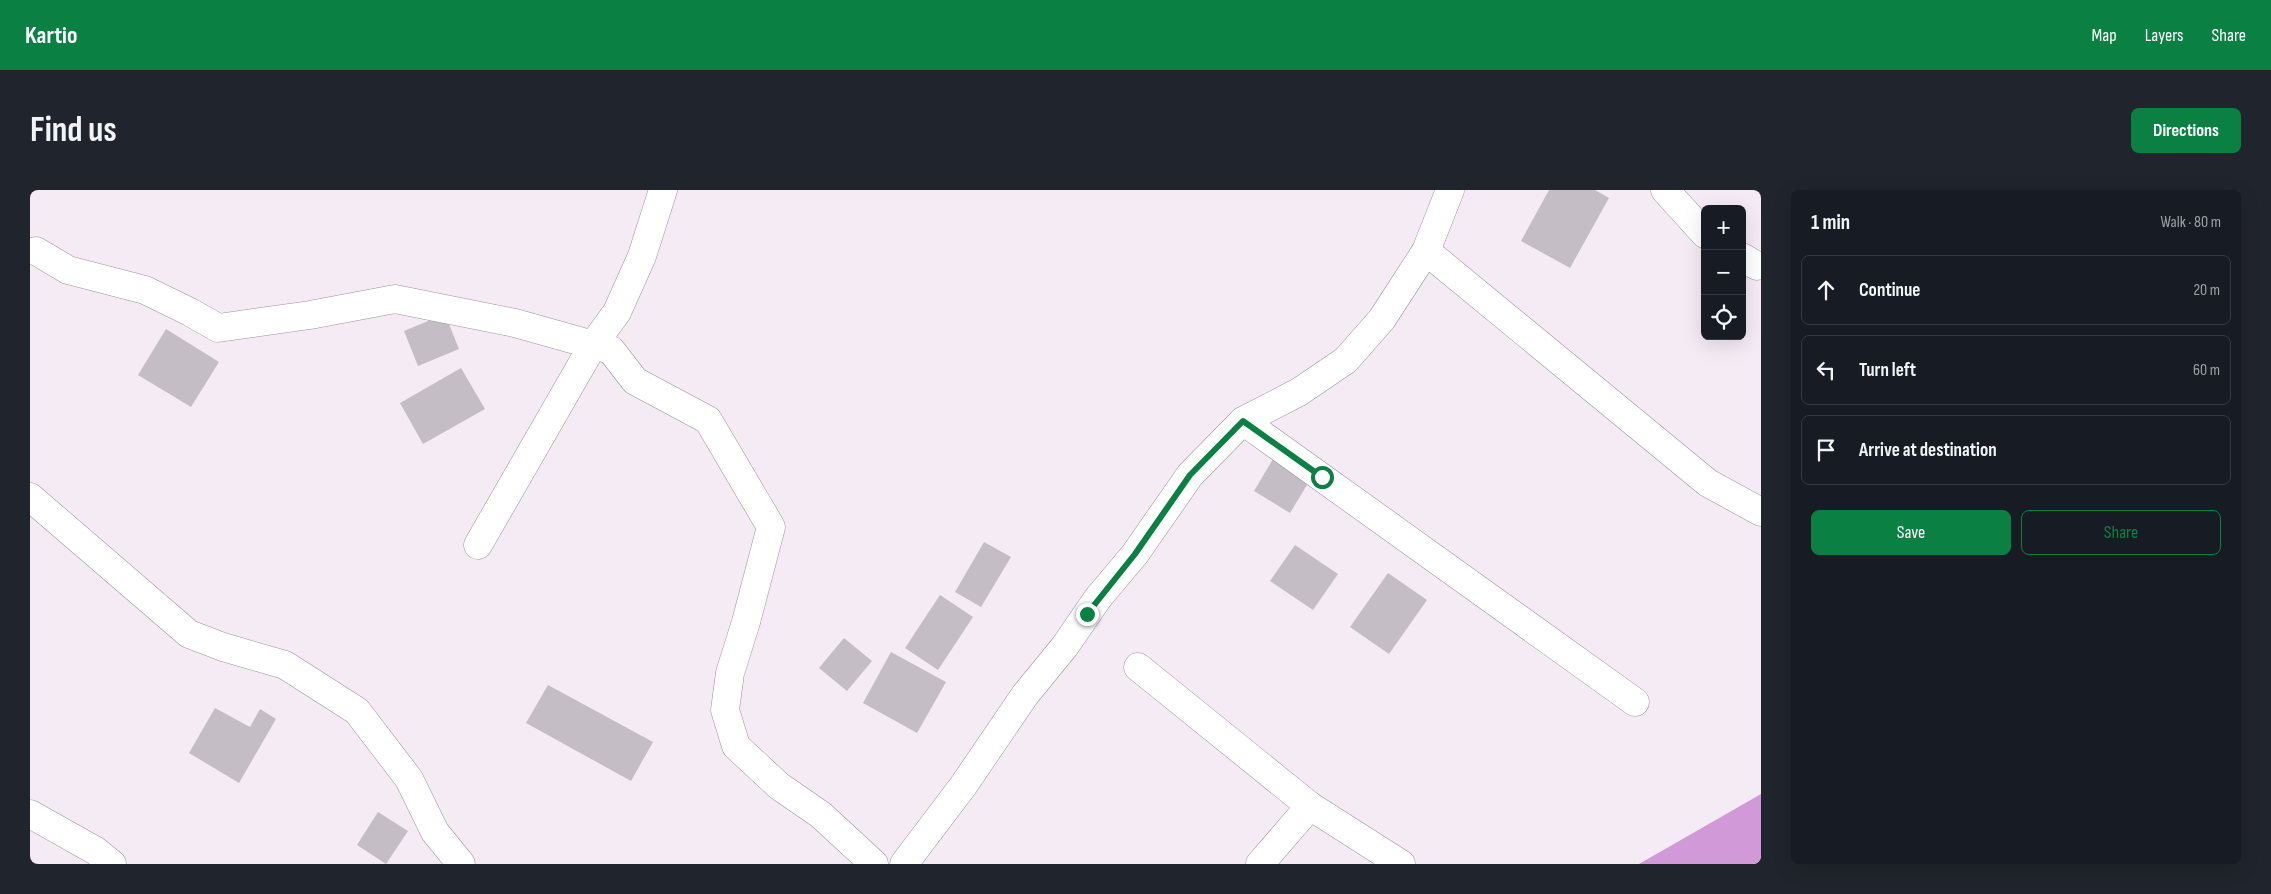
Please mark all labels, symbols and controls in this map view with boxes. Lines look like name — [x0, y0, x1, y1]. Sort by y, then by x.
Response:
text: Kartio — [25, 21, 77, 50]
text: Map — [2092, 25, 2117, 46]
text: Layers — [2145, 25, 2184, 46]
text: Share — [2212, 25, 2246, 46]
button: Directions — [2131, 108, 2241, 153]
text: Find us — [30, 109, 117, 152]
map controls — [1701, 205, 1746, 340]
button: + — [1701, 205, 1746, 250]
text: 1 min — [1811, 210, 1850, 235]
text: Walk · 80 m — [2161, 213, 2221, 232]
button: − — [1701, 250, 1746, 295]
icon: ahead — [1812, 276, 1840, 304]
text: Continue — [1859, 279, 1920, 302]
text: 20 m — [2193, 281, 2220, 300]
button: locate — [1701, 295, 1746, 340]
icon: left — [1812, 356, 1840, 384]
text: Turn left — [1859, 359, 1916, 382]
text: 60 m — [2193, 361, 2220, 380]
icon: arrive — [1812, 436, 1840, 464]
text: Arrive at destination — [1859, 439, 1997, 462]
route start — [1311, 466, 1334, 489]
button: Save — [1811, 510, 2011, 555]
button: Share — [2021, 510, 2221, 555]
route end — [1076, 603, 1099, 626]

